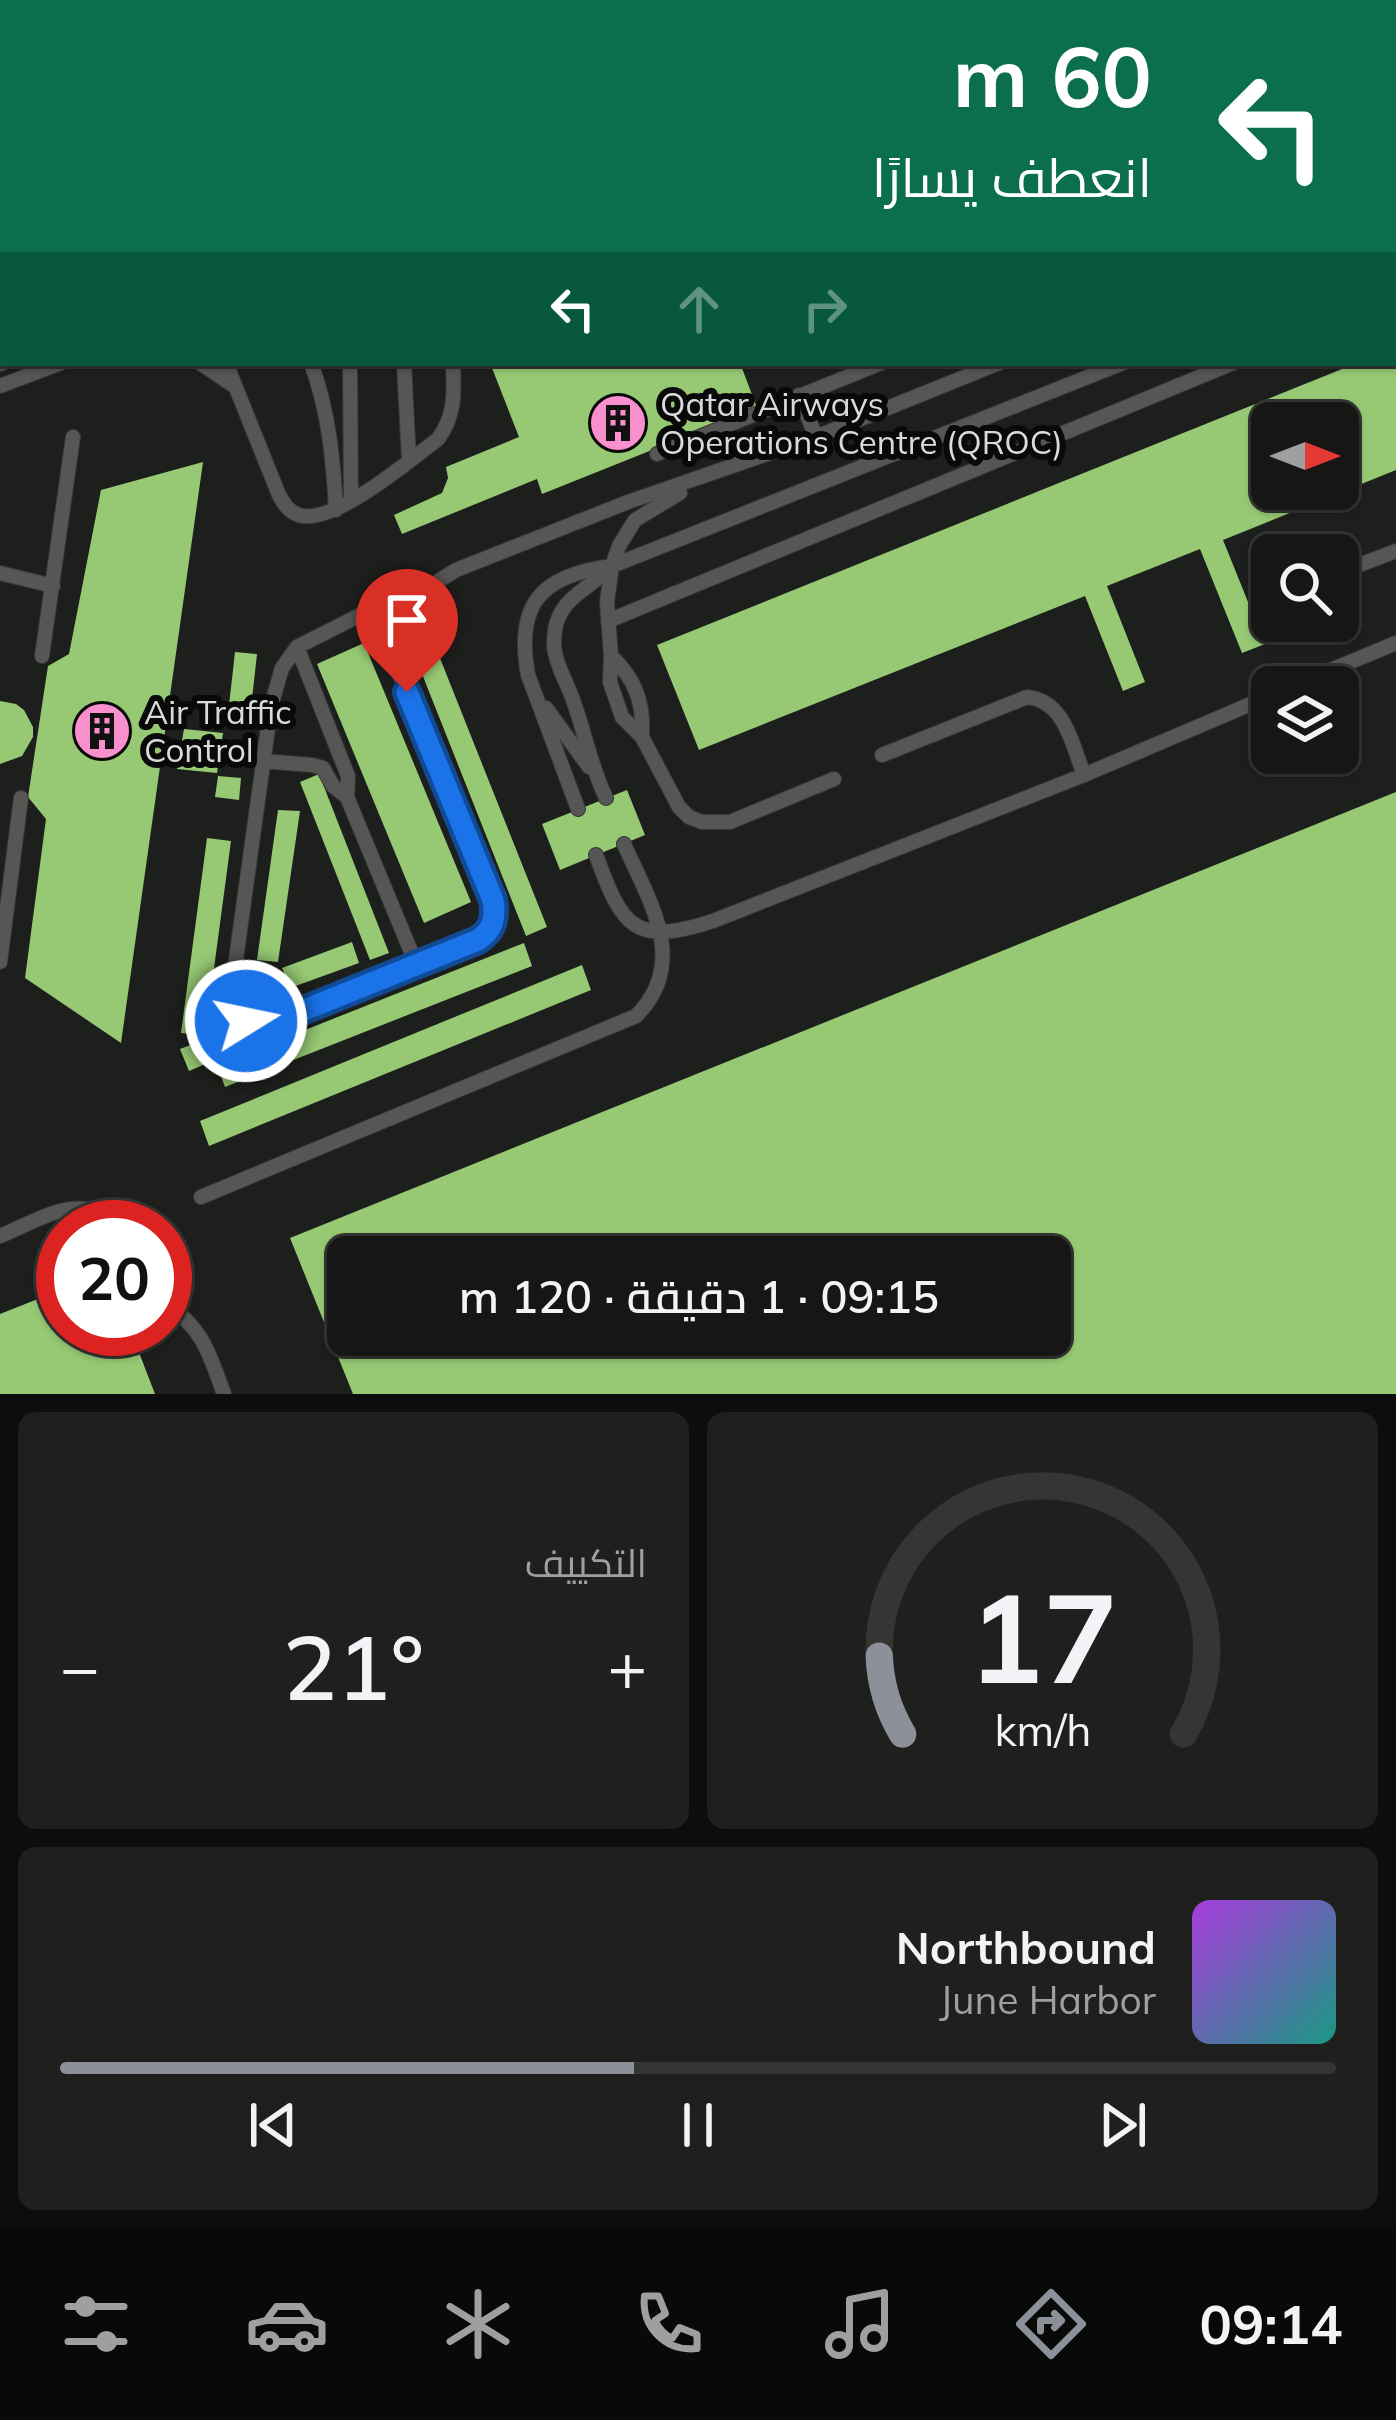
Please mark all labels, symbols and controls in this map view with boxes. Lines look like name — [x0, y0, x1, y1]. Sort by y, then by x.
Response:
text: 60 m — [953, 23, 1152, 128]
icon: left — [1194, 48, 1350, 204]
text: انعطف يسارًا — [872, 143, 1152, 211]
icon: left — [540, 276, 606, 342]
icon: ahead — [666, 276, 732, 342]
icon: right — [792, 276, 858, 342]
place label: Qatar Airways Operations Centre (QROC) — [660, 383, 1063, 462]
building icon: Qatar Airways Operations Centre (QROC) — [587, 392, 649, 454]
north arrow — [1251, 402, 1359, 510]
map controls — [1251, 402, 1359, 774]
button: search — [1251, 534, 1359, 642]
pin — [356, 569, 458, 692]
icon: arrive — [374, 587, 440, 653]
button: layers — [1251, 666, 1359, 774]
place label: Air Traffic Control — [144, 691, 292, 770]
building icon: Air Traffic Control — [71, 700, 133, 762]
position arrow — [183, 958, 309, 1084]
speed limit sign: 20 — [36, 1200, 192, 1356]
text: 09:15 · 1 دقيقة · 120 m — [459, 1268, 939, 1324]
text: التكييف — [525, 1538, 647, 1587]
text: 17 — [968, 1558, 1117, 1714]
text: 21° — [283, 1610, 424, 1723]
text: − — [60, 1625, 100, 1708]
text: + — [607, 1625, 647, 1708]
text: km/h — [994, 1702, 1091, 1756]
text: Northbound — [896, 1919, 1156, 1975]
text: June Harbor — [939, 1975, 1156, 2024]
icon: previous — [240, 2092, 306, 2158]
icon: pause — [665, 2092, 731, 2158]
icon: next — [1090, 2092, 1156, 2158]
icon: filters — [54, 2282, 138, 2366]
icon: car — [245, 2282, 329, 2366]
icon: climate — [436, 2282, 520, 2366]
icon: phone — [627, 2282, 711, 2366]
icon: music — [818, 2282, 902, 2366]
icon: directions — [1009, 2282, 1093, 2366]
text: 09:14 — [1200, 2290, 1343, 2358]

